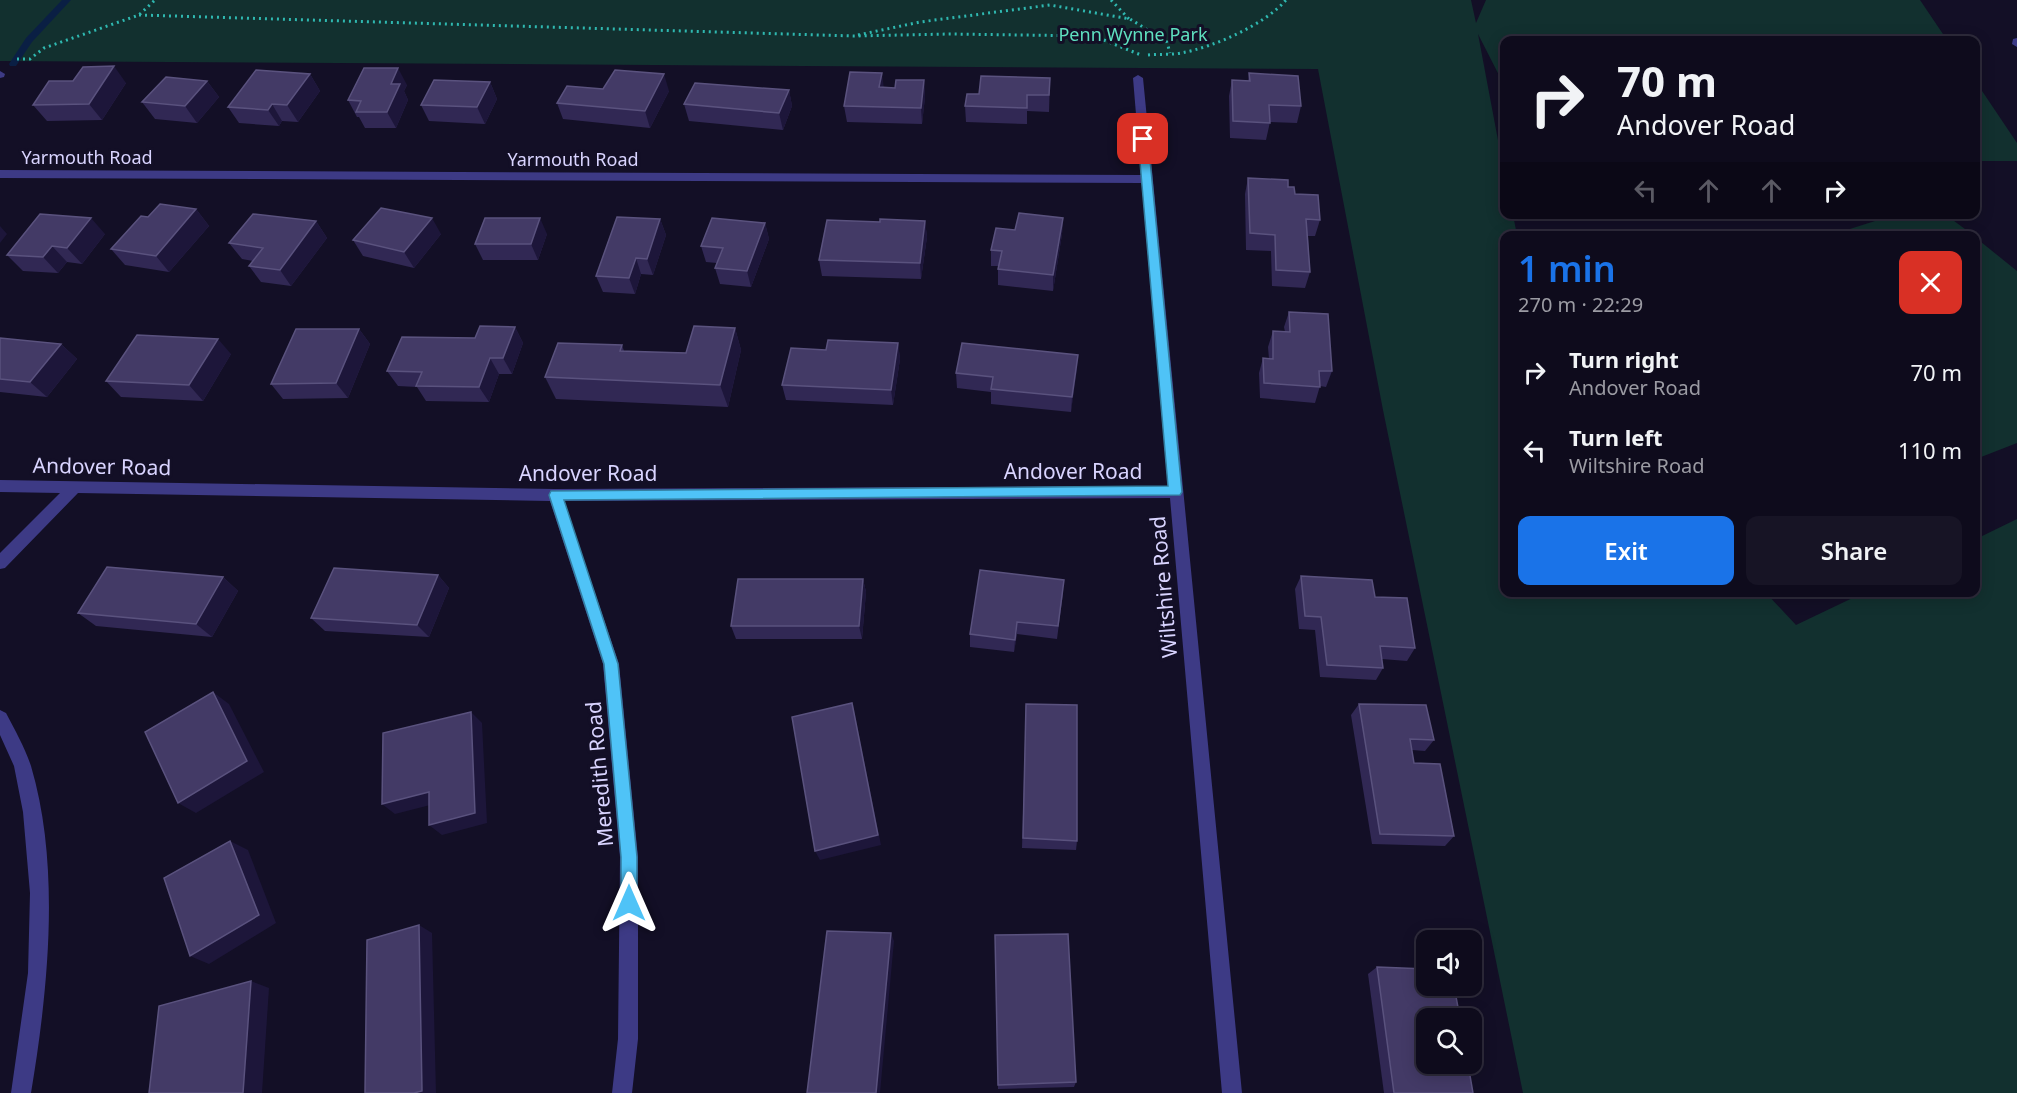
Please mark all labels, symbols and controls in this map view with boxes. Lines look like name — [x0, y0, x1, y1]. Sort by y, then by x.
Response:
park label: Penn Wynne Park — [1058, 22, 1208, 46]
text: 70 m — [1617, 52, 1717, 109]
icon: right — [1518, 60, 1596, 138]
text: Andover Road — [1617, 106, 1795, 143]
pin — [1117, 113, 1168, 164]
icon: arrive — [1126, 122, 1159, 155]
street label: Yarmouth Road — [21, 145, 153, 169]
street label: Yarmouth Road — [507, 147, 639, 171]
icon: left — [1629, 174, 1662, 207]
icon: ahead — [1692, 174, 1725, 207]
icon: ahead — [1755, 174, 1788, 207]
icon: right — [1818, 174, 1851, 207]
text: 1 min — [1518, 244, 1616, 293]
button: close — [1899, 251, 1962, 314]
text: 270 m · 22:29 — [1518, 291, 1643, 318]
text: Turn right — [1569, 344, 1679, 374]
icon: right — [1518, 356, 1551, 389]
text: 70 m — [1911, 357, 1962, 387]
text: Andover Road — [1569, 374, 1701, 401]
text: Turn left — [1569, 422, 1663, 452]
icon: left — [1518, 434, 1551, 467]
text: 110 m — [1898, 435, 1962, 465]
street label: Andover Road — [32, 451, 172, 481]
text: Wiltshire Road — [1569, 452, 1705, 479]
street label: Andover Road — [1004, 457, 1142, 485]
street label: Andover Road — [519, 459, 657, 487]
street label: Wiltshire Road — [1143, 515, 1183, 659]
button: Exit — [1518, 516, 1734, 585]
button: Share — [1746, 516, 1962, 585]
street label: Meredith Road — [579, 700, 619, 848]
position arrow — [597, 871, 661, 935]
map controls — [1416, 930, 1482, 1074]
button: sound — [1416, 930, 1482, 996]
button: search — [1416, 1008, 1482, 1074]

